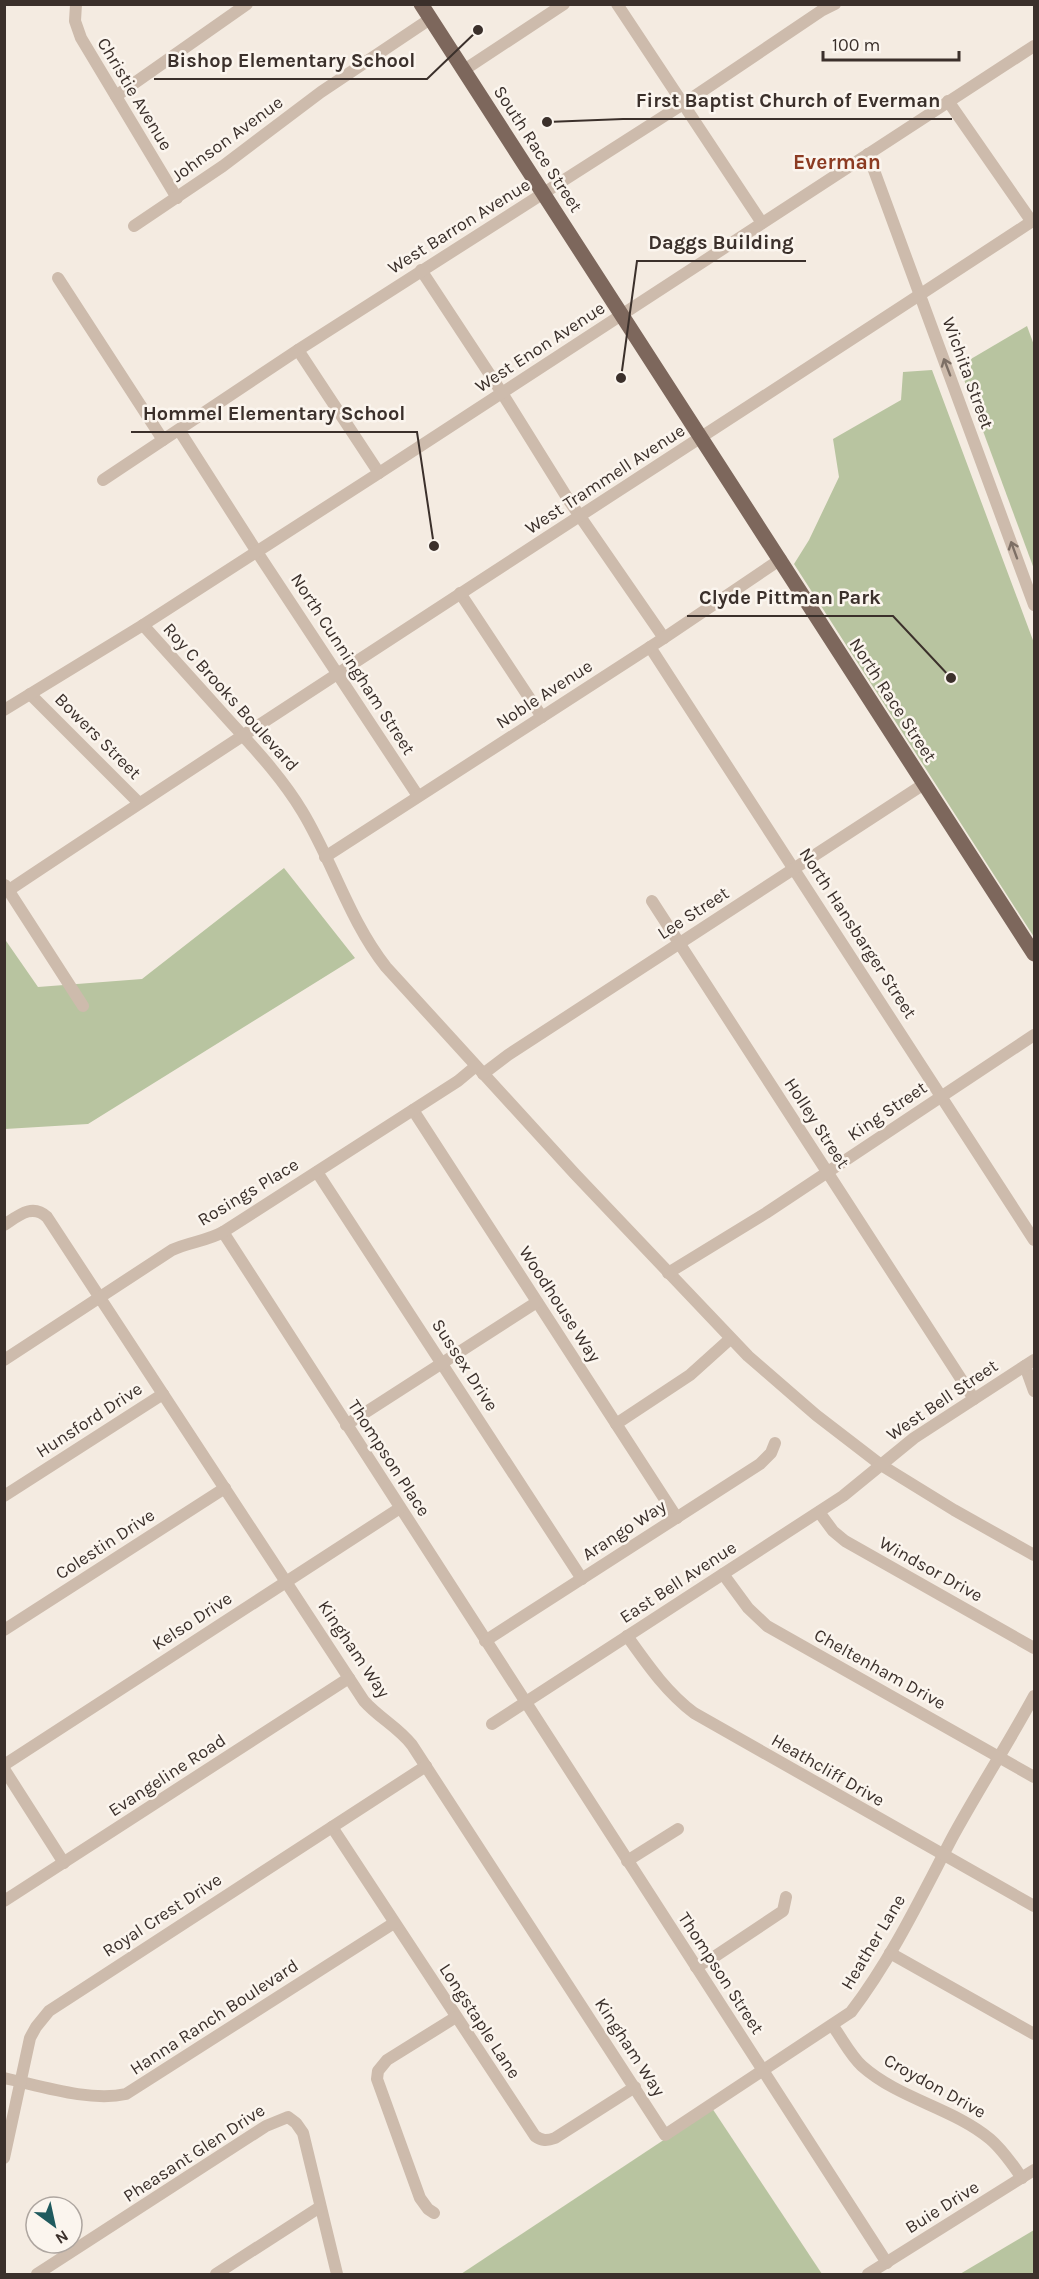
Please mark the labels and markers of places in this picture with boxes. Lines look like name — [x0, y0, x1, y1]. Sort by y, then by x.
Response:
callout: Bishop Elementary School — [154, 41, 427, 79]
callout: First Baptist Church of Everman — [623, 81, 952, 119]
callout: Daggs Building — [637, 223, 806, 261]
callout: Hommel Elementary School — [131, 394, 417, 432]
callout: Clyde Pittman Park — [687, 578, 893, 616]

